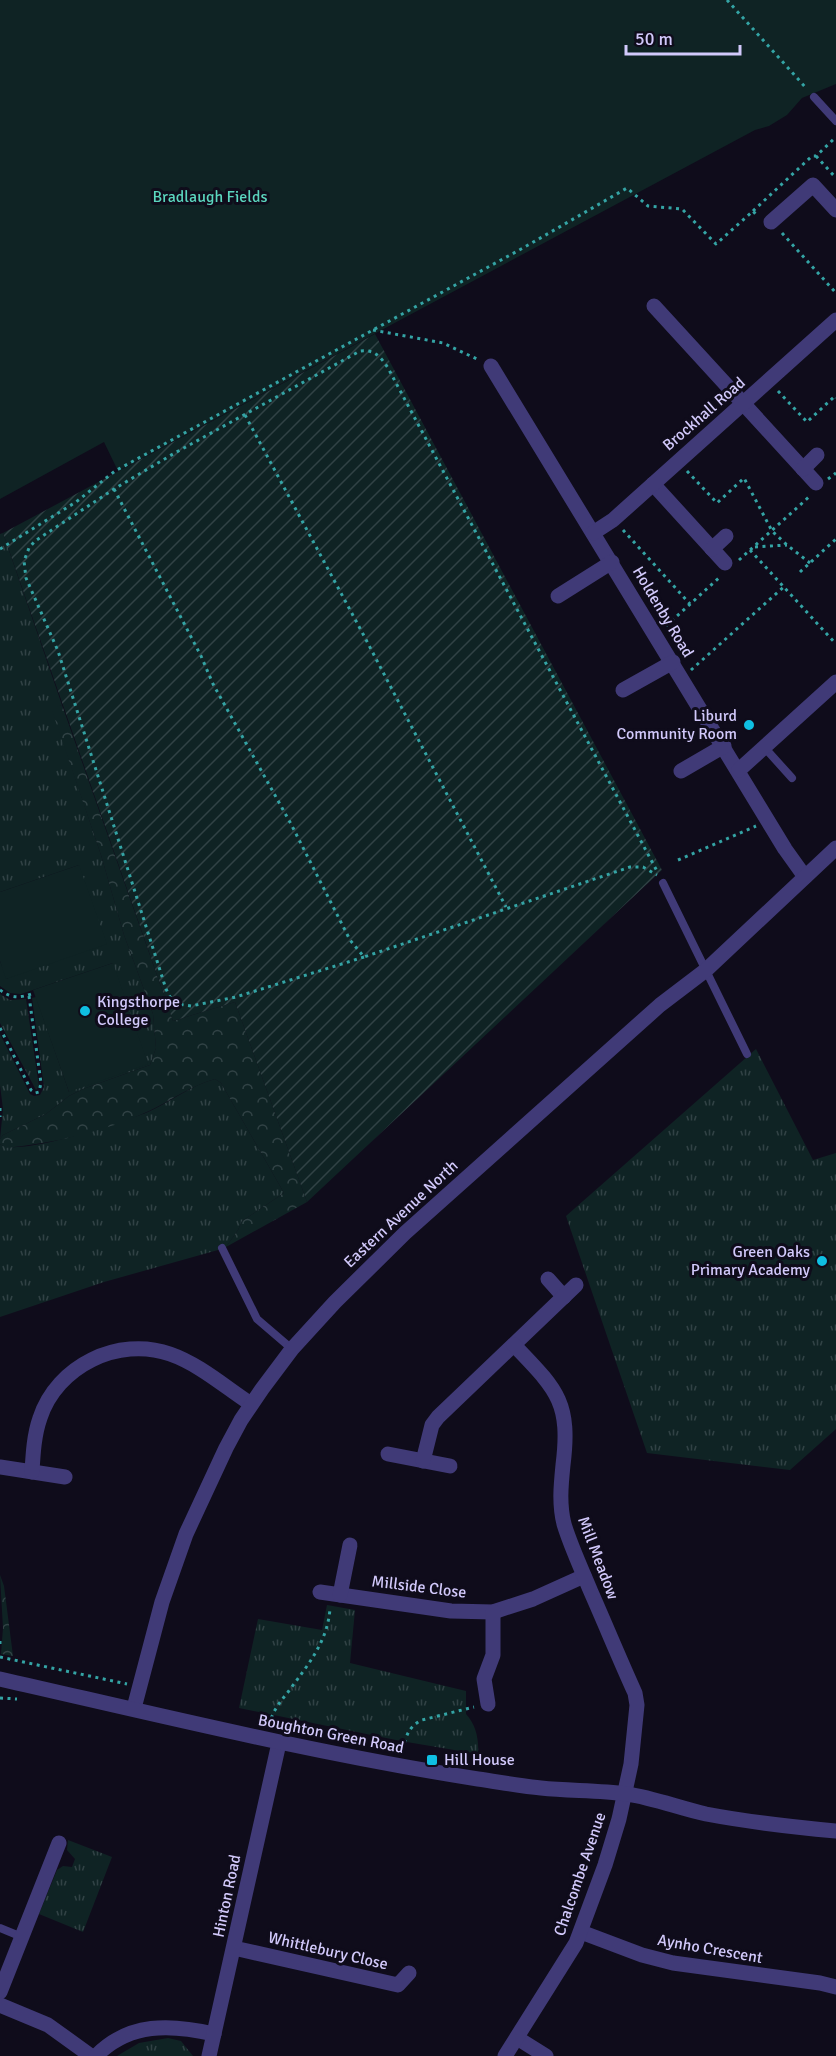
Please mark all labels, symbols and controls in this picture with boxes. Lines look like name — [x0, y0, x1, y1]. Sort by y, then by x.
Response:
scale bar — [626, 18, 740, 56]
text: 50 m — [635, 28, 673, 50]
park label: Bradlaugh Fields — [153, 187, 267, 207]
street label: Brockhall Road — [659, 373, 749, 455]
street label: Holdenby Road — [628, 563, 698, 661]
place label: Liburd Community Room — [616, 706, 737, 744]
marker: Liburd Community Room — [742, 718, 756, 732]
place label: Kingsthorpe College — [97, 992, 180, 1030]
marker: Kingsthorpe College — [78, 1004, 92, 1018]
street label: Eastern Avenue North — [340, 1156, 462, 1272]
place label: Green Oaks Primary Academy — [691, 1242, 811, 1280]
marker: Green Oaks Primary Academy — [815, 1254, 829, 1268]
street label: Mill Meadow — [573, 1514, 623, 1603]
street label: Millside Close — [370, 1571, 468, 1603]
street label: Boughton Green Road — [256, 1710, 406, 1758]
place label: Hill House — [444, 1750, 515, 1770]
marker: Hill House — [425, 1753, 439, 1767]
street label: Chalcombe Avenue — [549, 1809, 611, 1939]
street label: Hinton Road — [208, 1853, 246, 1939]
street label: Whittlebury Close — [266, 1927, 390, 1975]
street label: Aynho Crescent — [656, 1930, 765, 1968]

